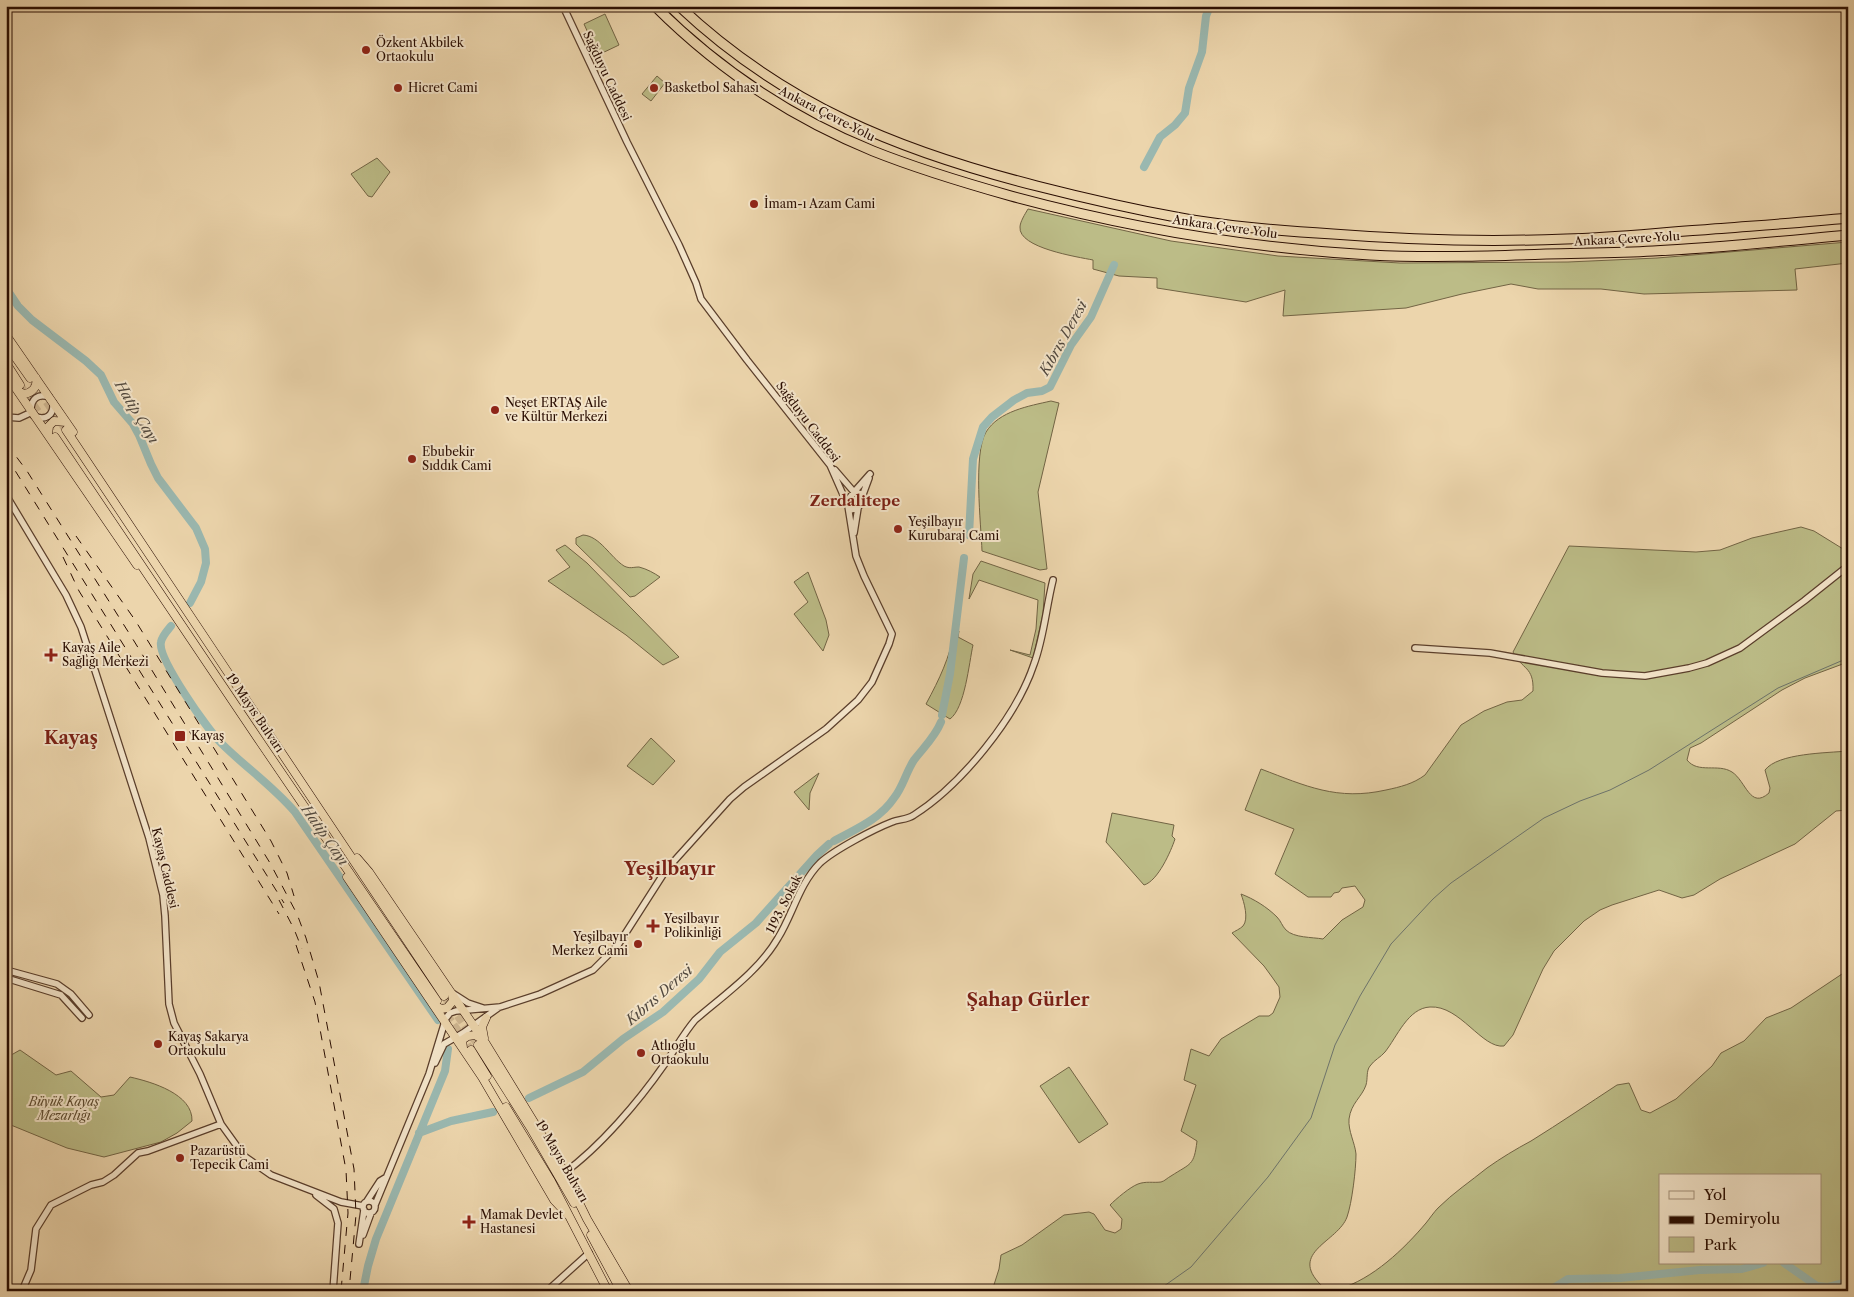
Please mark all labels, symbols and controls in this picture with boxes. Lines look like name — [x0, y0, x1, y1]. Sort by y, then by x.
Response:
street label: Sağduyu Caddesi — [580, 29, 635, 123]
place label: Özkent Akbilek Ortaokulu — [376, 34, 465, 64]
marker: Özkent Akbilek Ortaokulu — [360, 44, 372, 56]
place label: Hicret Cami — [408, 80, 478, 95]
place label: Basketbol Sahası — [664, 80, 759, 95]
marker: Hicret Cami — [392, 82, 404, 94]
marker: Basketbol Sahası — [648, 82, 660, 94]
street label: Ankara Çevre Yolu — [776, 82, 878, 145]
place label: İmam-ı Azam Cami — [764, 195, 876, 211]
marker: İmam-ı Azam Cami — [748, 198, 760, 210]
street label: Ankara Çevre Yolu — [1171, 212, 1279, 241]
street label: Ankara Çevre Yolu — [1573, 228, 1681, 249]
water label: Kıbrıs Deresi — [1035, 296, 1092, 379]
water label: Hatip Çayı — [111, 376, 163, 447]
street label: Sağduyu Caddesi — [773, 378, 844, 465]
place label: Neşet ERTAŞ Aile ve Kültür Merkezi — [504, 395, 608, 424]
marker: Neşet ERTAŞ Aile ve Kültür Merkezi — [489, 404, 501, 416]
place label: Ebubekir Sıddık Cami — [422, 444, 492, 473]
marker: Ebubekir Sıddık Cami — [406, 453, 418, 465]
district label: Zerdalitepe — [810, 491, 900, 510]
place label: Yeşilbayır Kurubaraj Cami — [907, 514, 999, 543]
marker: Yeşilbayır Kurubaraj Cami — [892, 523, 904, 535]
place label: Kayaş Aile Sağlığı Merkezi — [62, 640, 149, 669]
marker: Kayaş Aile Sağlığı Merkezi — [44, 648, 58, 662]
street label: 19 Mayıs Bulvarı — [223, 670, 288, 756]
district label: Kayaş — [44, 727, 98, 749]
place label: Kayaş — [191, 728, 224, 743]
marker: Kayaş — [173, 729, 187, 743]
water label: Hatip Çayı — [297, 800, 353, 869]
street label: Kayaş Caddesi — [149, 826, 182, 910]
district label: Yeşilbayır — [623, 858, 716, 880]
street label: 1193. Sokak — [762, 871, 805, 936]
place label: Yeşilbayır Polikinliği — [663, 911, 722, 940]
marker: Yeşilbayır Polikinliği — [646, 919, 660, 933]
place label: Yeşilbayır Merkez Cami — [551, 929, 628, 958]
marker: Yeşilbayır Merkez Cami — [632, 938, 644, 950]
water label: Kıbrıs Deresi — [621, 960, 697, 1030]
district label: Şahap Gürler — [966, 989, 1090, 1011]
place label: Kayaş Sakarya Ortaokulu — [168, 1029, 249, 1058]
marker: Kayaş Sakarya Ortaokulu — [152, 1038, 164, 1050]
place label: Atlıoğlu Ortaokulu — [650, 1038, 710, 1067]
marker: Atlıoğlu Ortaokulu — [635, 1047, 647, 1059]
park label: Büyük Kayaş Mezarlığı — [28, 1094, 100, 1123]
street label: 19 Mayıs Bulvarı — [533, 1117, 592, 1205]
place label: Pazarüstü Tepecik Cami — [190, 1143, 269, 1172]
marker: Pazarüstü Tepecik Cami — [174, 1152, 186, 1164]
legend — [1659, 1174, 1822, 1264]
text: Yol — [1703, 1185, 1727, 1204]
place label: Mamak Devlet Hastanesi — [480, 1207, 564, 1236]
text: Demiryolu — [1704, 1209, 1780, 1228]
marker: Mamak Devlet Hastanesi — [462, 1215, 476, 1229]
text: Park — [1704, 1235, 1738, 1254]

